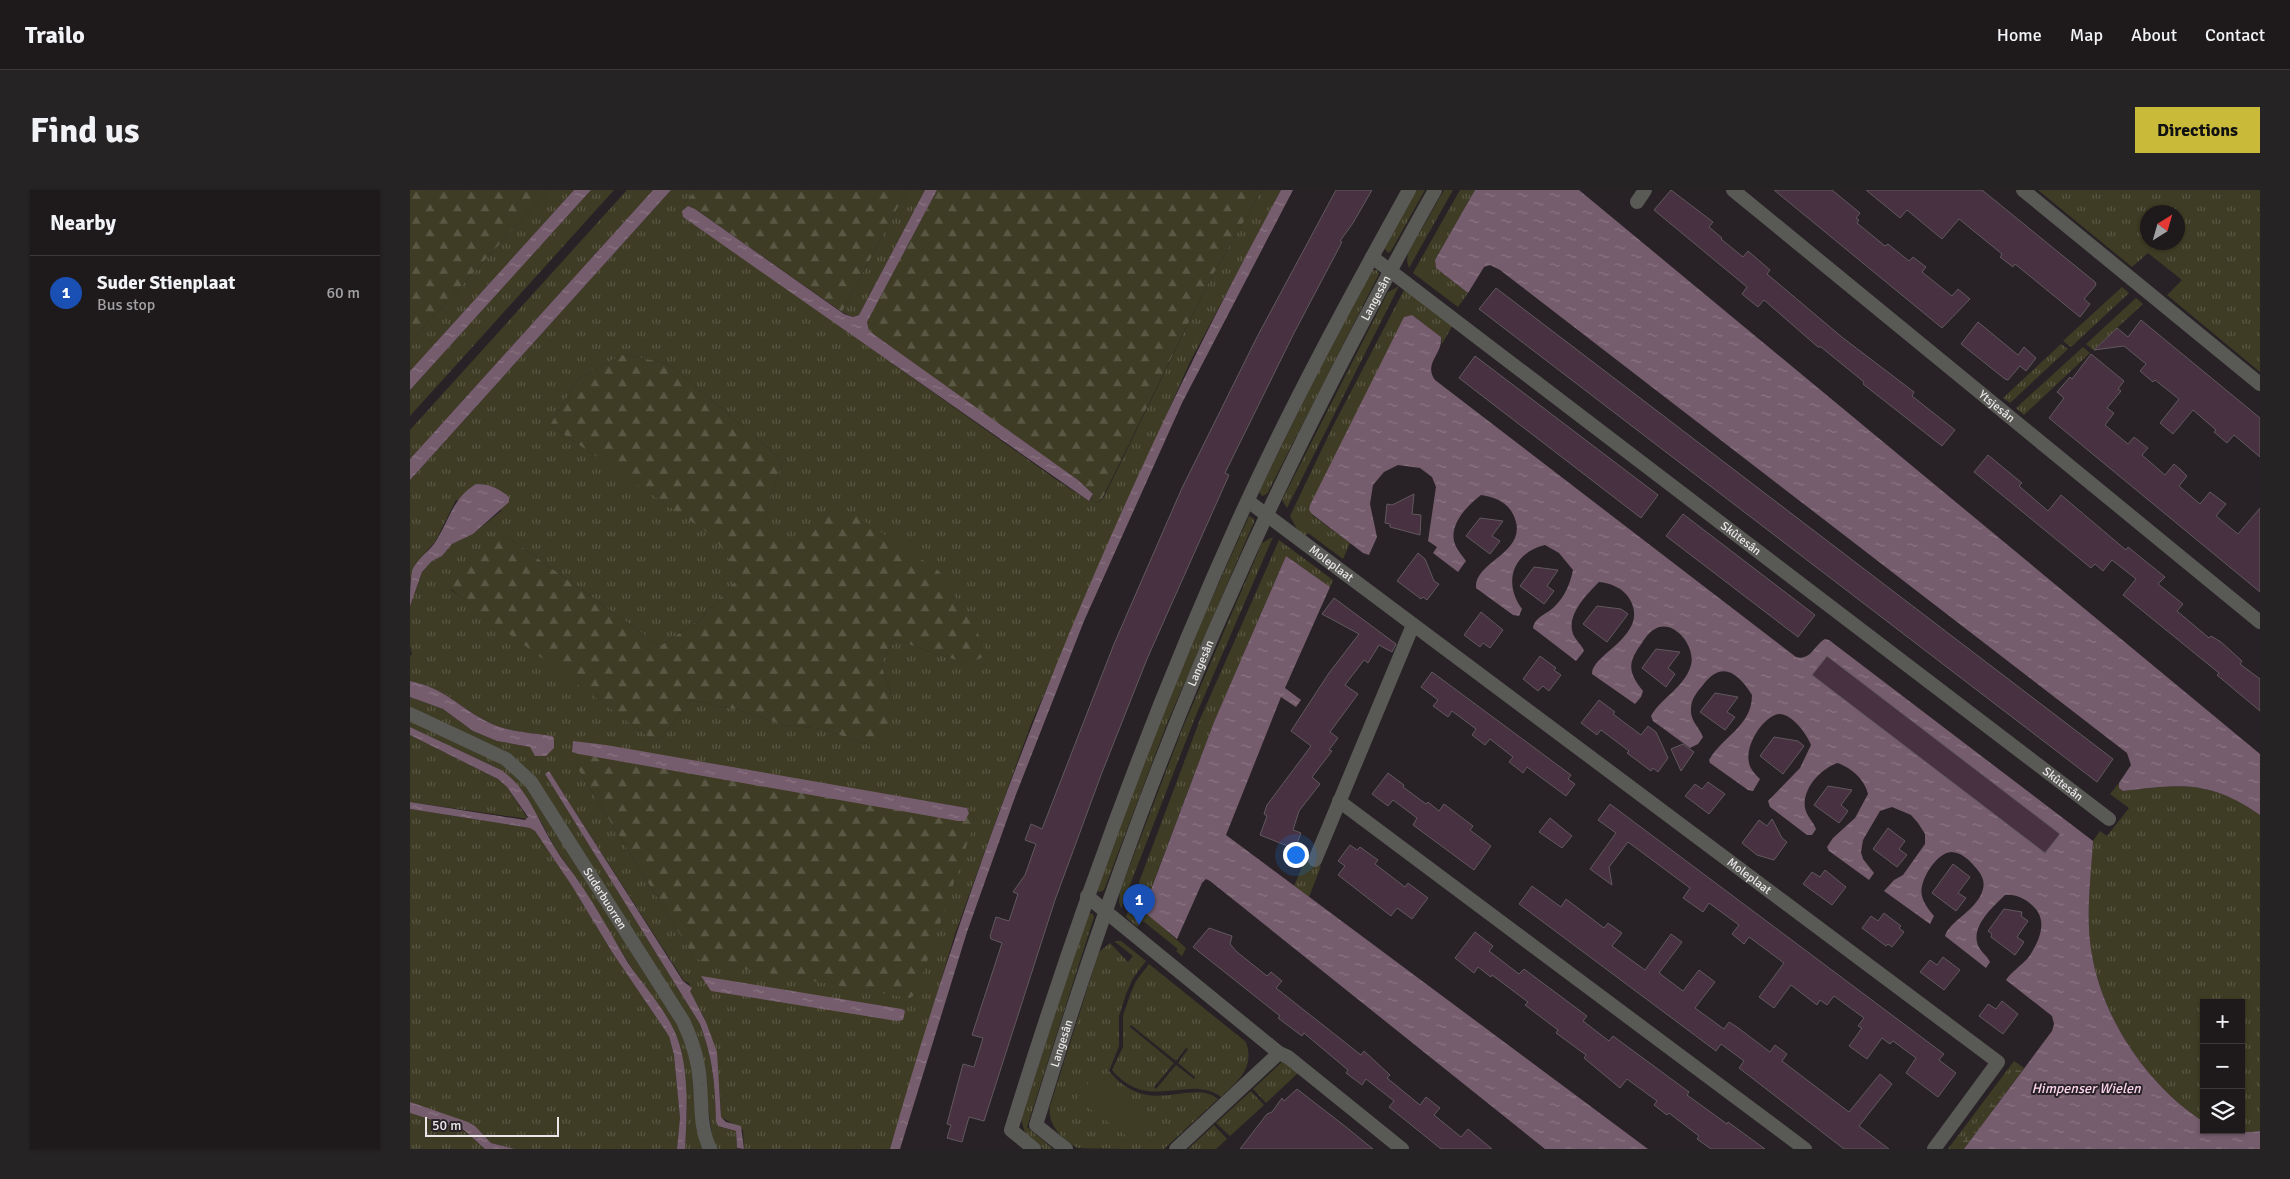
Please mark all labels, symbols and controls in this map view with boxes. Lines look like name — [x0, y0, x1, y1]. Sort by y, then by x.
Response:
text: Trailo — [25, 20, 85, 50]
text: Home — [1997, 24, 2042, 46]
text: Map — [2070, 24, 2103, 46]
text: About — [2131, 24, 2177, 46]
text: Contact — [2205, 24, 2265, 46]
button: Directions — [2135, 107, 2260, 153]
text: Find us — [30, 109, 140, 152]
north arrow — [2140, 205, 2185, 250]
text: Nearby — [50, 210, 116, 236]
text: Suder Stienplaat — [97, 271, 235, 295]
street label: Langesân — [1358, 273, 1394, 323]
text: 1 — [62, 283, 70, 303]
text: 60 m — [326, 283, 360, 303]
text: Bus stop — [97, 295, 155, 315]
street label: Ytsjesân — [1975, 387, 2018, 426]
street label: Skûtesân — [1718, 518, 1764, 559]
street label: Moleplaat — [1306, 542, 1356, 585]
street label: Langesân — [1184, 638, 1217, 689]
street label: Skûtesân — [2040, 764, 2086, 804]
your location — [1283, 842, 1309, 868]
street label: Moleplaat — [1724, 855, 1774, 897]
street label: Suderbuorren — [580, 865, 630, 932]
pin: 1 — [1123, 884, 1155, 925]
map controls — [2200, 999, 2245, 1134]
button: + — [2200, 999, 2245, 1044]
street label: Langesân — [1047, 1018, 1076, 1069]
button: − — [2200, 1044, 2245, 1089]
water label: Himpenser Wielen — [2031, 1080, 2141, 1097]
button: layers — [2200, 1089, 2245, 1134]
scale bar — [425, 1114, 559, 1137]
text: 50 m — [432, 1117, 461, 1134]

